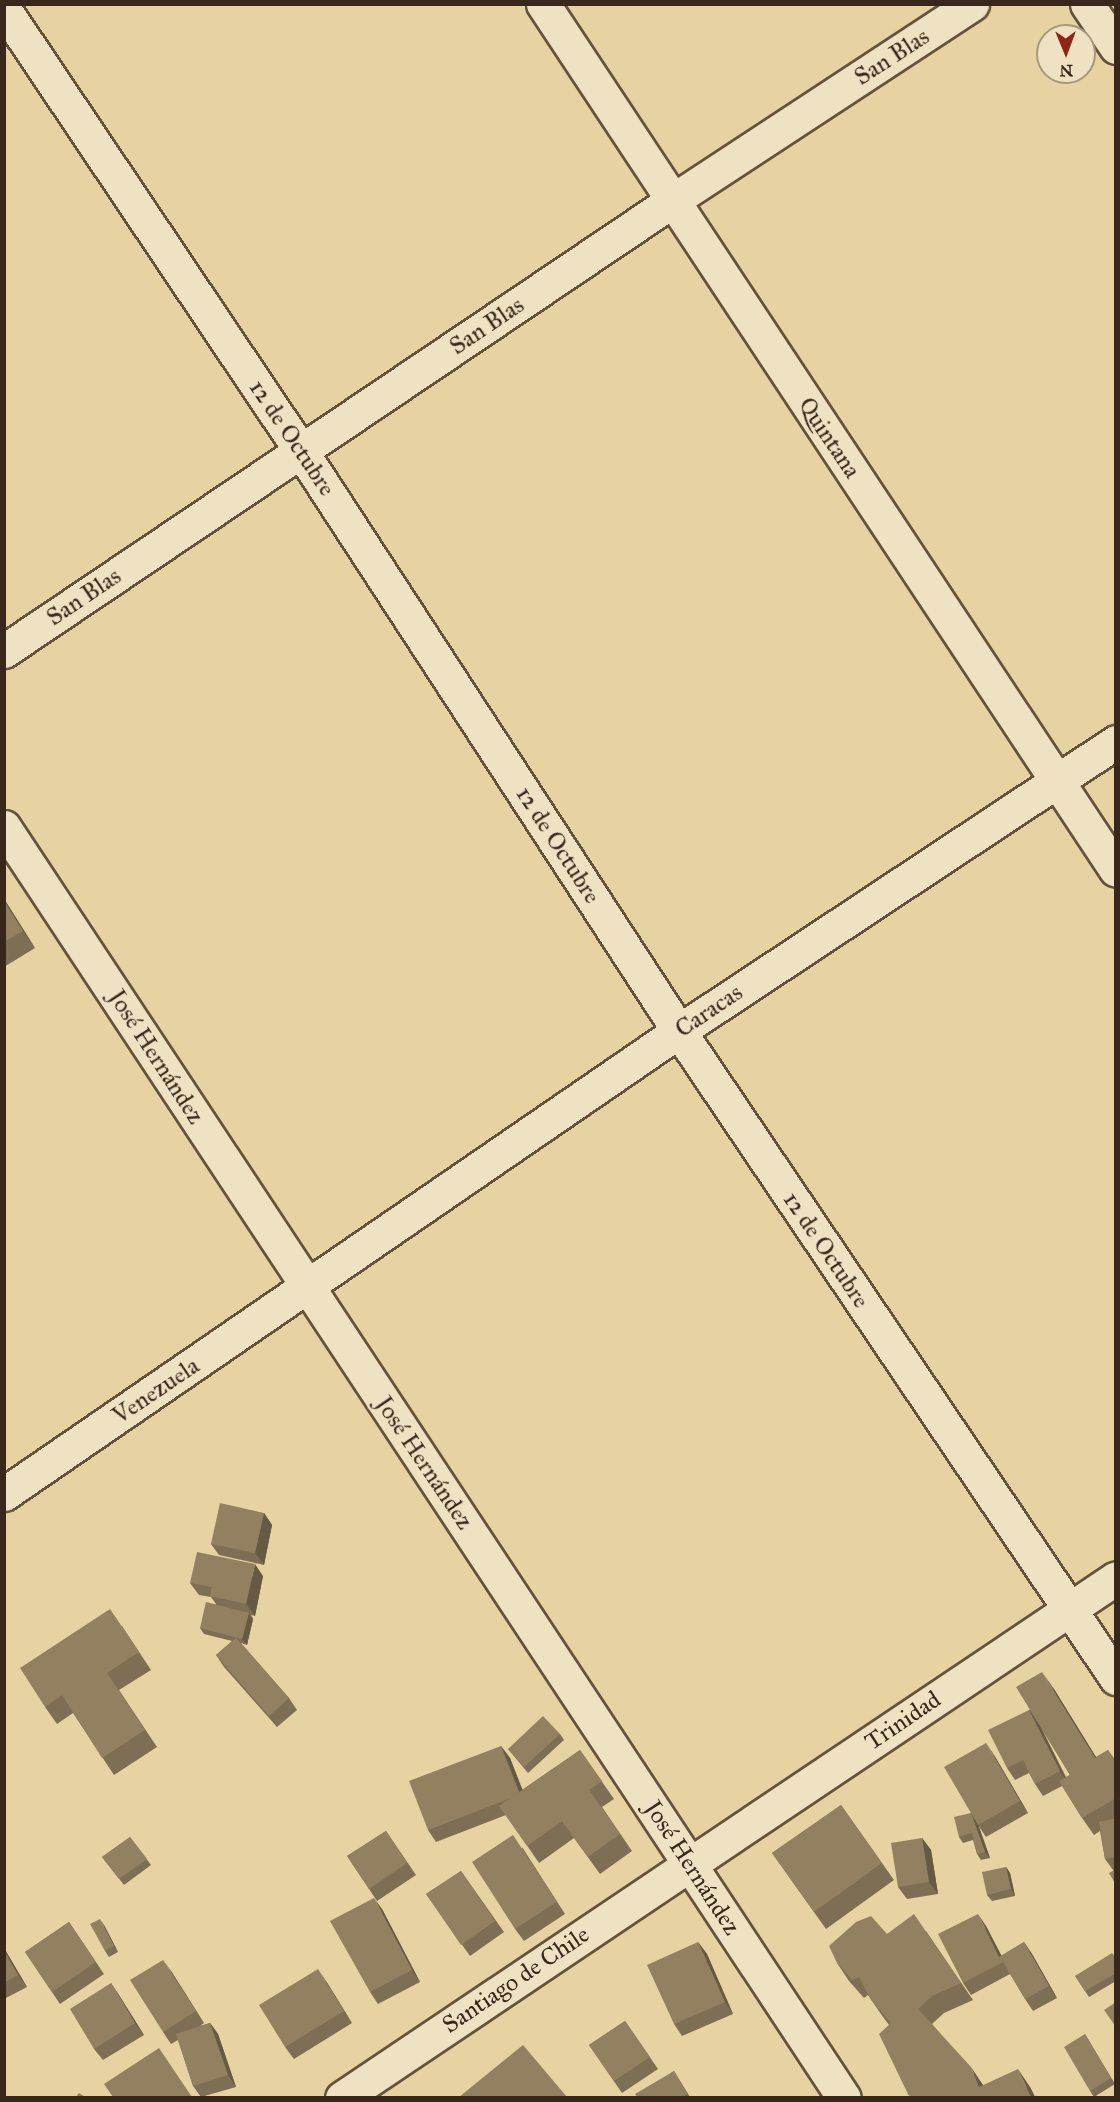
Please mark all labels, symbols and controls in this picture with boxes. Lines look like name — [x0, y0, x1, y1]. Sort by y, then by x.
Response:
street label: San Blas — [849, 22, 935, 92]
north arrow — [1036, 24, 1096, 84]
text: N — [1059, 61, 1073, 80]
street label: San Blas — [444, 291, 530, 361]
street label: 12 de Octubre — [243, 374, 341, 502]
street label: Quintana — [792, 392, 866, 484]
street label: San Blas — [41, 562, 127, 632]
street label: 12 de Octubre — [509, 781, 607, 909]
street label: Caracas — [670, 978, 748, 1044]
street label: José Hernández — [102, 985, 210, 1129]
street label: 12 de Octubre — [777, 1186, 875, 1314]
street label: Venezuela — [107, 1352, 205, 1430]
street label: José Hernández — [369, 1391, 479, 1535]
street label: Trinidad — [860, 1685, 946, 1757]
street label: José Hernández — [638, 1796, 746, 1940]
street label: Santiago de Chile — [437, 1920, 595, 2040]

